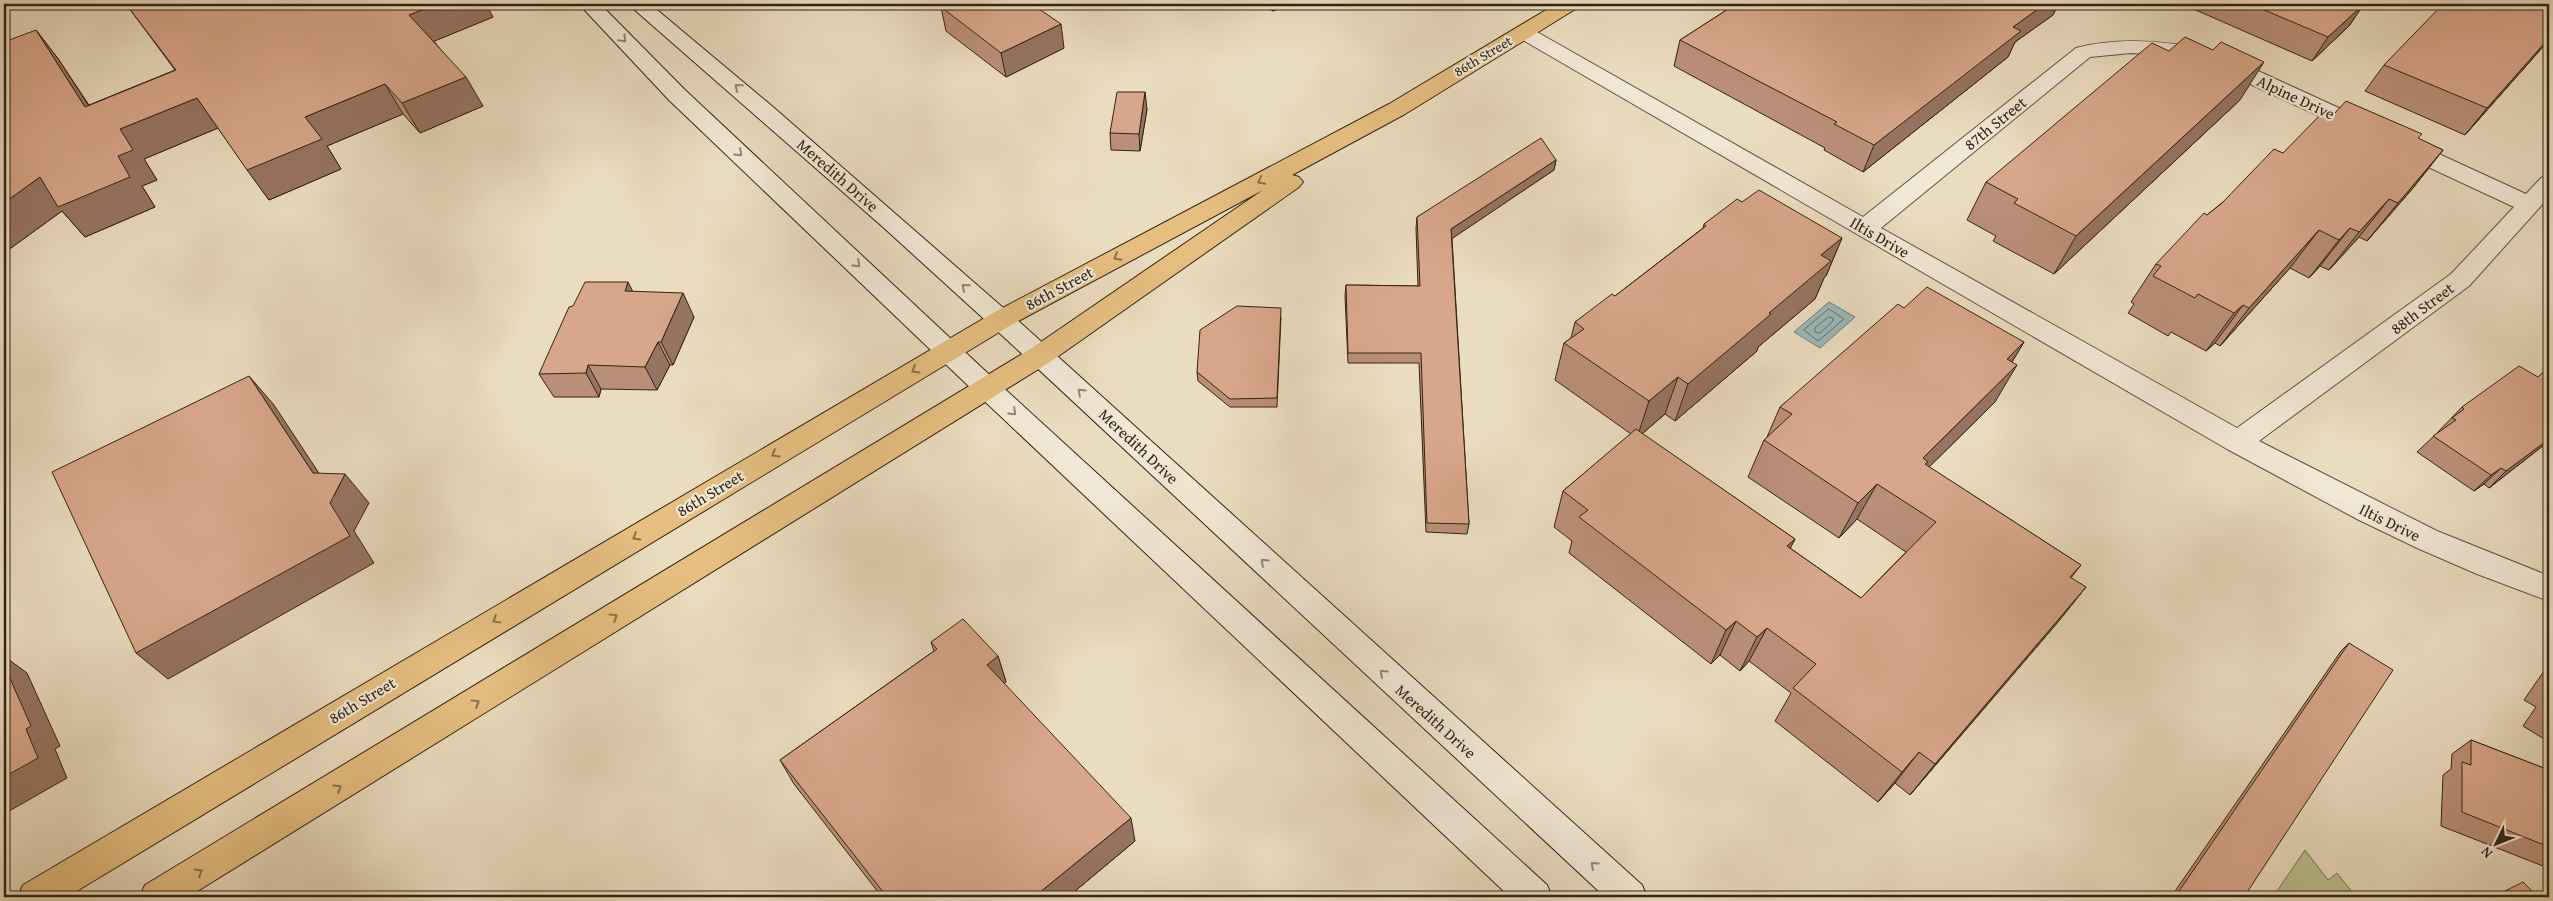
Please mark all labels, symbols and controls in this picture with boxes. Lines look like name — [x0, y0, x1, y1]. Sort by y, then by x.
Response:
street label: 86th Street — [1450, 31, 1516, 81]
one-way arrow — [617, 33, 626, 42]
street label: Alpine Drive — [2253, 69, 2339, 125]
one-way arrow — [734, 84, 743, 93]
street label: 87th Street — [1959, 90, 2032, 156]
street label: Meredith Drive — [792, 133, 884, 217]
one-way arrow — [733, 147, 742, 156]
one-way arrow — [1257, 175, 1266, 185]
street label: Iltis Drive — [1846, 210, 1914, 264]
one-way arrow — [1114, 251, 1123, 261]
one-way arrow — [851, 258, 860, 267]
street label: 86th Street — [1021, 260, 1098, 316]
street label: 88th Street — [2385, 276, 2459, 340]
one-way arrow — [962, 283, 971, 292]
one-way arrow — [911, 364, 920, 374]
one-way arrow — [1078, 389, 1087, 398]
street label: Meredith Drive — [1094, 403, 1184, 489]
one-way arrow — [1008, 406, 1017, 415]
one-way arrow — [772, 447, 781, 457]
street label: 86th Street — [672, 463, 748, 522]
street label: Iltis Drive — [2355, 497, 2425, 547]
one-way arrow — [632, 531, 641, 541]
one-way arrow — [1261, 559, 1270, 568]
one-way arrow — [493, 614, 502, 624]
one-way arrow — [609, 614, 618, 624]
street label: 86th Street — [324, 670, 400, 729]
one-way arrow — [1380, 670, 1389, 679]
street label: Meredith Drive — [1390, 678, 1482, 764]
one-way arrow — [471, 699, 480, 709]
one-way arrow — [332, 784, 341, 794]
north arrow — [2470, 818, 2520, 868]
text: N — [2476, 842, 2497, 863]
one-way arrow — [1591, 861, 1600, 870]
one-way arrow — [193, 868, 202, 878]

